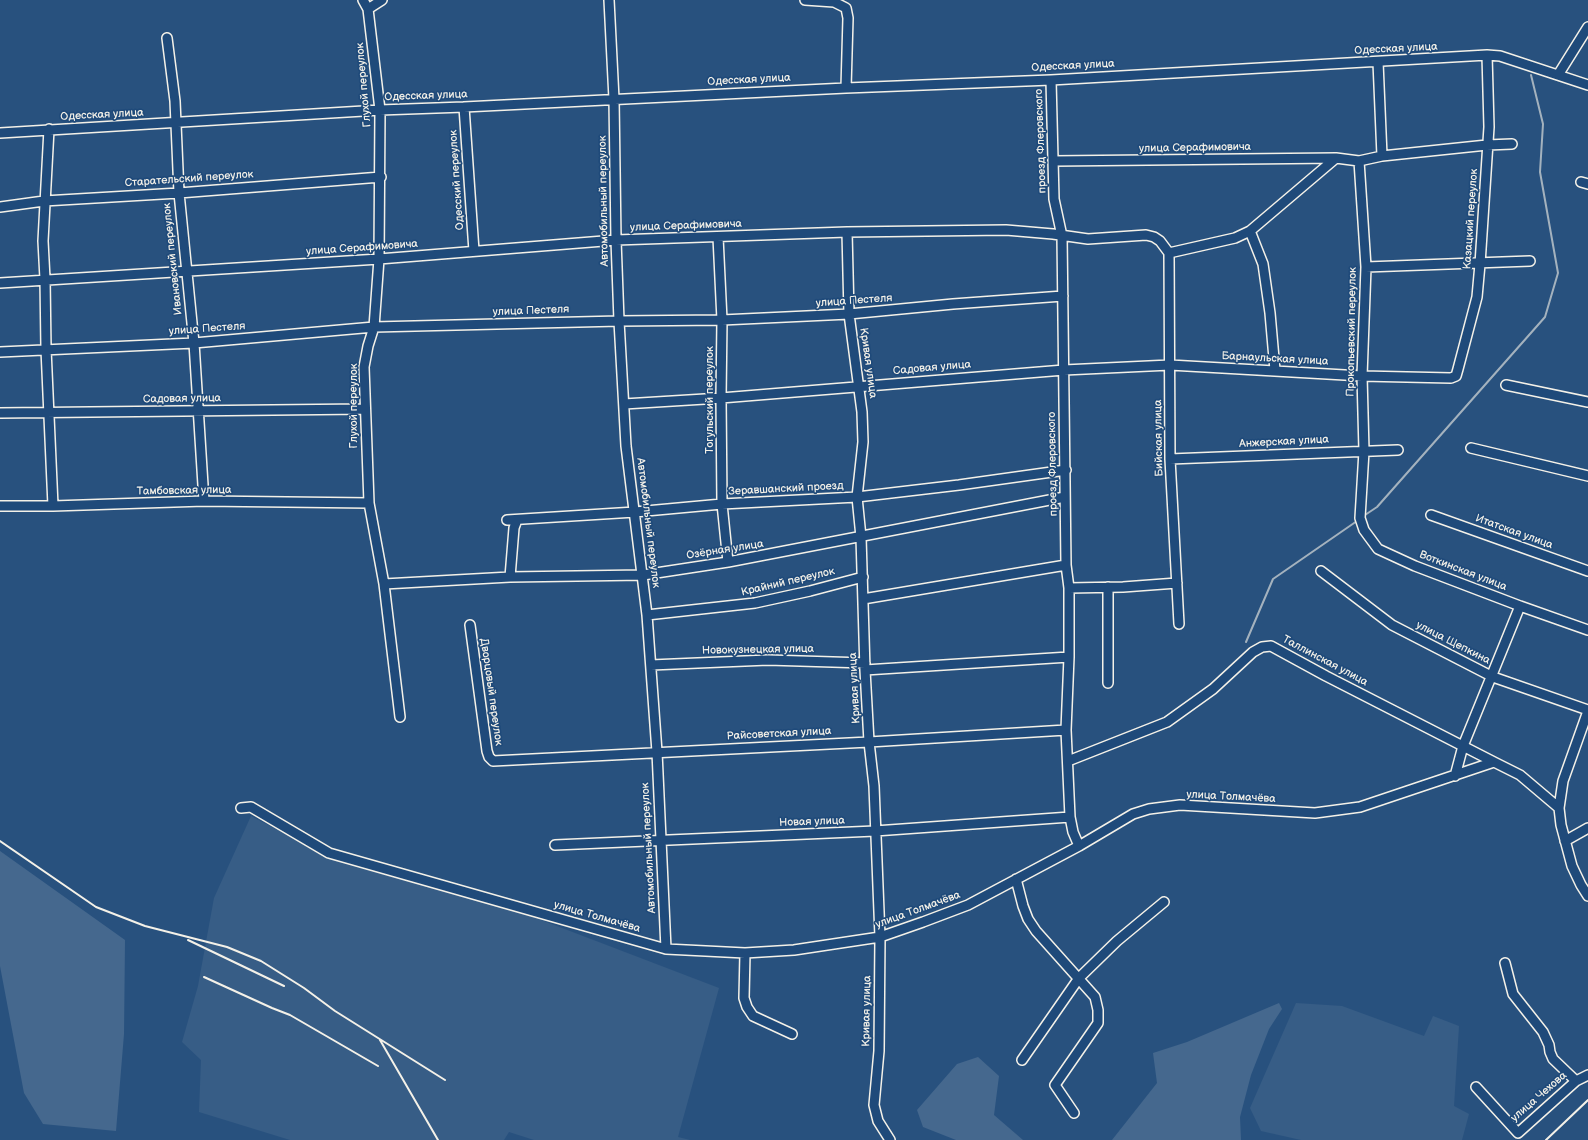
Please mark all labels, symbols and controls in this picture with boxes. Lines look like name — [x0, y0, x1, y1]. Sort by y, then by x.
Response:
street label: Одесская улица — [1354, 40, 1438, 58]
street label: Глухой переулок — [354, 42, 374, 128]
street label: Одесская улица — [1031, 57, 1115, 75]
street label: Одесская улица — [707, 71, 791, 89]
street label: Одесская улица — [384, 88, 468, 104]
street label: проезд Флеровского — [1033, 89, 1049, 193]
street label: Одесская улица — [60, 106, 144, 124]
street label: Одесский переулок — [447, 129, 467, 231]
street label: Автомобильный переулок — [596, 135, 612, 267]
street label: улица Серафимовича — [1139, 140, 1251, 156]
street label: Старательский переулок — [124, 168, 254, 190]
street label: Казацкий переулок — [1461, 168, 1481, 270]
street label: Ивановский переулок — [161, 202, 185, 316]
street label: улица Серафимовича — [630, 217, 742, 235]
street label: улица Серафимовича — [306, 238, 418, 258]
street label: Прокопьевский переулок — [1344, 267, 1360, 397]
street label: улица Пестеля — [815, 292, 893, 310]
street label: улица Пестеля — [492, 303, 570, 319]
street label: улица Пестеля — [168, 320, 246, 338]
street label: Кривая улица — [857, 327, 879, 399]
street label: Тогульский переулок — [703, 346, 717, 454]
street label: Барнаульская улица — [1221, 350, 1329, 368]
street label: Садовая улица — [893, 358, 971, 378]
street label: Глухой переулок — [347, 364, 361, 448]
street label: Садовая улица — [143, 392, 221, 406]
street label: Бийская улица — [1152, 399, 1166, 477]
street label: проезд Флеровского — [1045, 412, 1061, 516]
street label: Анжерская улица — [1239, 433, 1329, 451]
street label: Автомобильный переулок — [633, 457, 663, 589]
street label: Зеравшанский проезд — [728, 479, 844, 499]
street label: Тамбовская улица — [137, 484, 231, 498]
street label: Итатская улица — [1473, 512, 1555, 552]
street label: Озёрная улица — [686, 537, 764, 563]
street label: Воткинская улица — [1417, 548, 1509, 594]
street label: Крайний переулок — [740, 565, 836, 599]
street label: улица Щепкина — [1414, 619, 1492, 667]
street label: Таллинская улица — [1280, 633, 1370, 689]
street label: Дворцовый переулок — [477, 637, 505, 747]
street label: Новокузнецкая улица — [702, 642, 814, 658]
street label: Кривая улица — [847, 652, 863, 724]
street label: Райсоветская улица — [726, 725, 832, 743]
street label: Автомобильный переулок — [639, 782, 659, 914]
street label: улица Толмачёва — [1186, 788, 1276, 806]
street label: Новая улица — [779, 814, 845, 830]
street label: улица Толмачёва — [874, 889, 962, 931]
street label: улица Толмачёва — [552, 898, 642, 936]
street label: Кривая улица — [860, 975, 874, 1047]
street label: улица Чехова — [1508, 1069, 1570, 1125]

